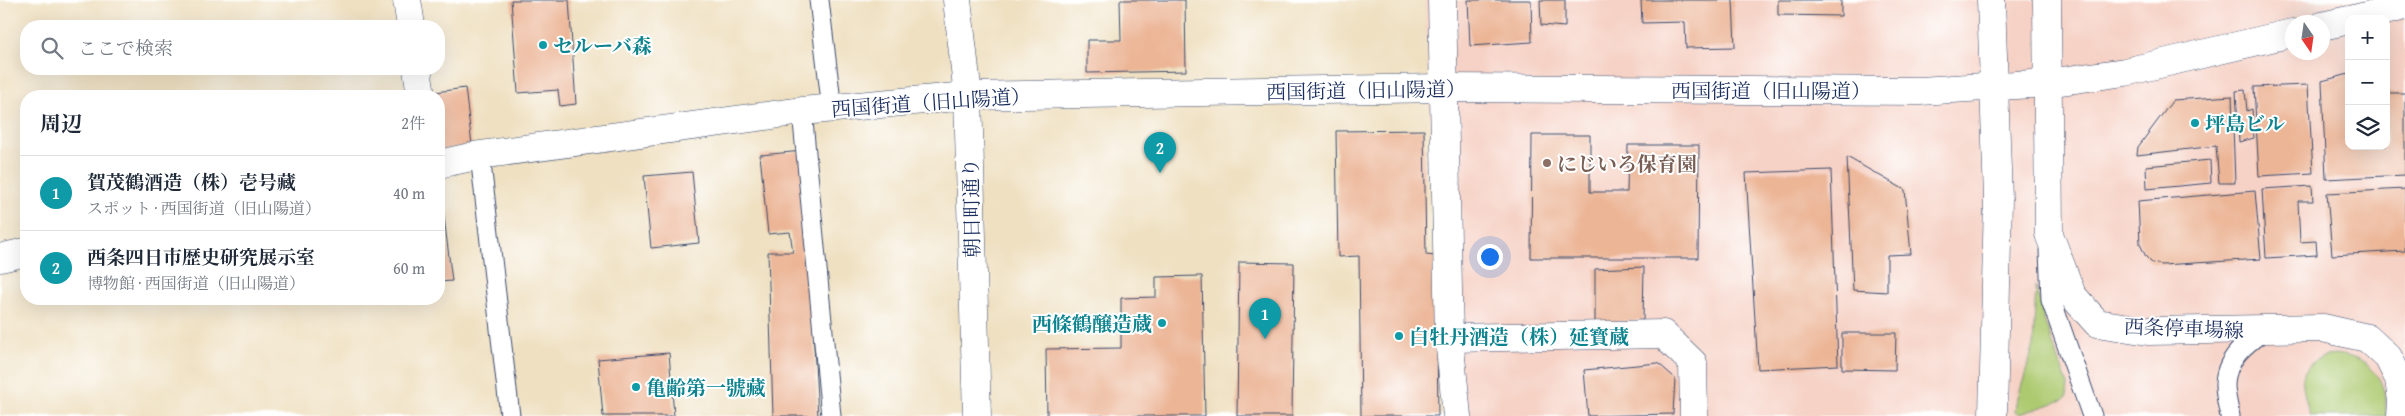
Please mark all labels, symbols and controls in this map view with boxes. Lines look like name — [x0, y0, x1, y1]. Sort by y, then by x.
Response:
north arrow — [2285, 15, 2330, 60]
map controls — [2345, 15, 2390, 150]
button: + — [2345, 15, 2390, 60]
search box — [20, 20, 445, 75]
place label: セルーバ森 — [553, 31, 652, 60]
icon: search — [38, 34, 66, 62]
text: ここで検索 — [78, 34, 173, 62]
marker: セルーバ森 — [537, 39, 549, 51]
button: − — [2345, 60, 2390, 105]
street label: 西国街道（旧山陽道） — [1266, 74, 1466, 106]
street label: 西国街道（旧山陽道） — [1671, 76, 1871, 105]
street label: 西国街道（旧山陽道） — [830, 81, 1032, 123]
button: layers — [2345, 105, 2390, 150]
text: 周辺 — [40, 108, 82, 139]
place label: 坪島ビル — [2205, 109, 2285, 138]
text: 2件 — [401, 111, 425, 135]
marker: 坪島ビル — [2189, 117, 2201, 129]
pin: 2 — [1144, 132, 1176, 173]
place label: にじいろ保育園 — [1557, 149, 1697, 178]
marker: にじいろ保育園 — [1541, 157, 1553, 169]
street label: 朝日町通り — [956, 158, 986, 258]
text: 賀茂鶴酒造（株）壱号藏 — [87, 168, 296, 196]
text: 1 — [52, 181, 60, 205]
text: 40 m — [393, 181, 425, 205]
text: スポット · 西国街道（旧山陽道） — [87, 196, 321, 220]
text: 西条四日市歴史研究展示室 — [87, 243, 315, 271]
your location — [1477, 244, 1503, 270]
text: 2 — [52, 256, 60, 280]
text: 60 m — [393, 256, 425, 280]
text: 博物館 · 西国街道（旧山陽道） — [87, 271, 305, 295]
pin: 1 — [1249, 298, 1281, 339]
place label: 西條鶴醸造蔵 — [1032, 309, 1152, 338]
street label: 西条停車場線 — [2124, 311, 2244, 345]
marker: 西條鶴醸造蔵 — [1156, 317, 1168, 329]
place label: 白牡丹酒造（株）延寳蔵 — [1409, 322, 1629, 351]
marker: 白牡丹酒造（株）延寳蔵 — [1393, 330, 1405, 342]
place label: 亀齢第一號藏 — [646, 373, 766, 402]
marker: 亀齢第一號藏 — [630, 381, 642, 393]

